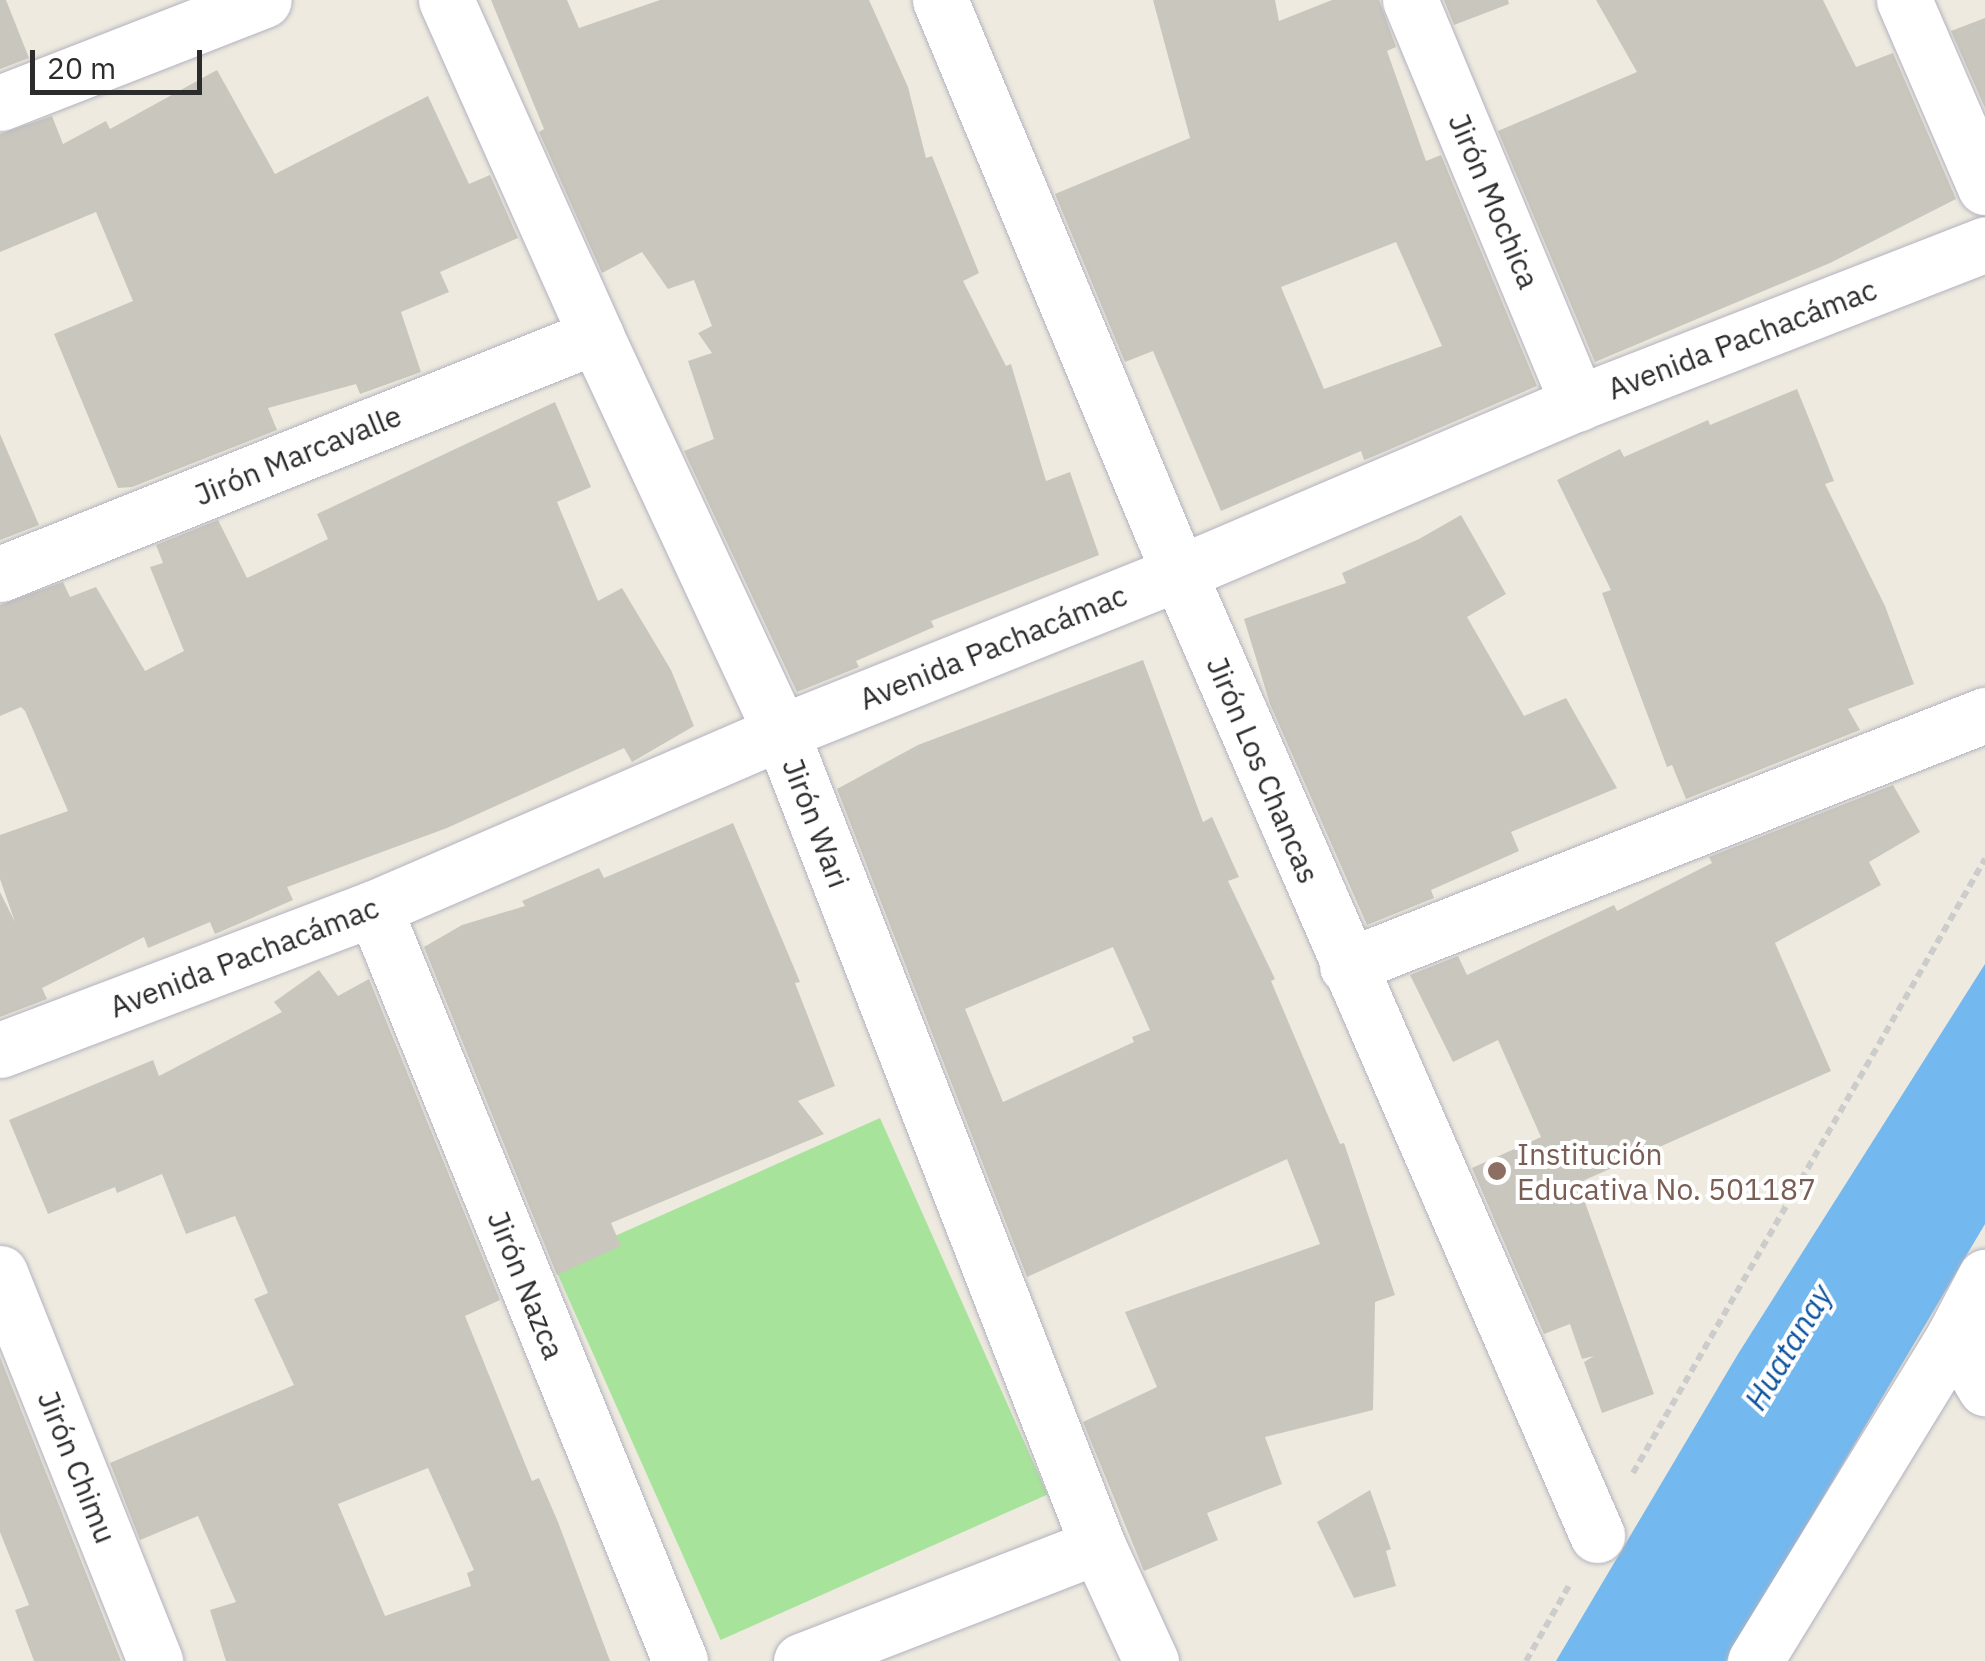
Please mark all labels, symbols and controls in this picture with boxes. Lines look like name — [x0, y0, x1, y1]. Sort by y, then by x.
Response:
scale bar — [35, 30, 208, 92]
text: 20 m — [47, 48, 116, 87]
street label: Jirón Mochica — [1441, 108, 1547, 294]
street label: Avenida Pachacámac — [1602, 271, 1882, 407]
street label: Jirón Marcavalle — [189, 397, 407, 513]
street label: Avenida Pachacámac — [854, 577, 1132, 717]
street label: Jirón Los Chancas — [1199, 651, 1327, 889]
street label: Jirón Wari — [775, 753, 857, 893]
street label: Avenida Pachacámac — [104, 889, 384, 1025]
place label: Institución Educativa No. 501187 — [1517, 1136, 1816, 1206]
marker: Institución Educativa No. 501187 — [1486, 1160, 1508, 1182]
street label: Jirón Nazca — [480, 1206, 572, 1364]
water label: Huatanay — [1736, 1277, 1840, 1417]
street label: Jirón Chimu — [30, 1386, 124, 1548]

